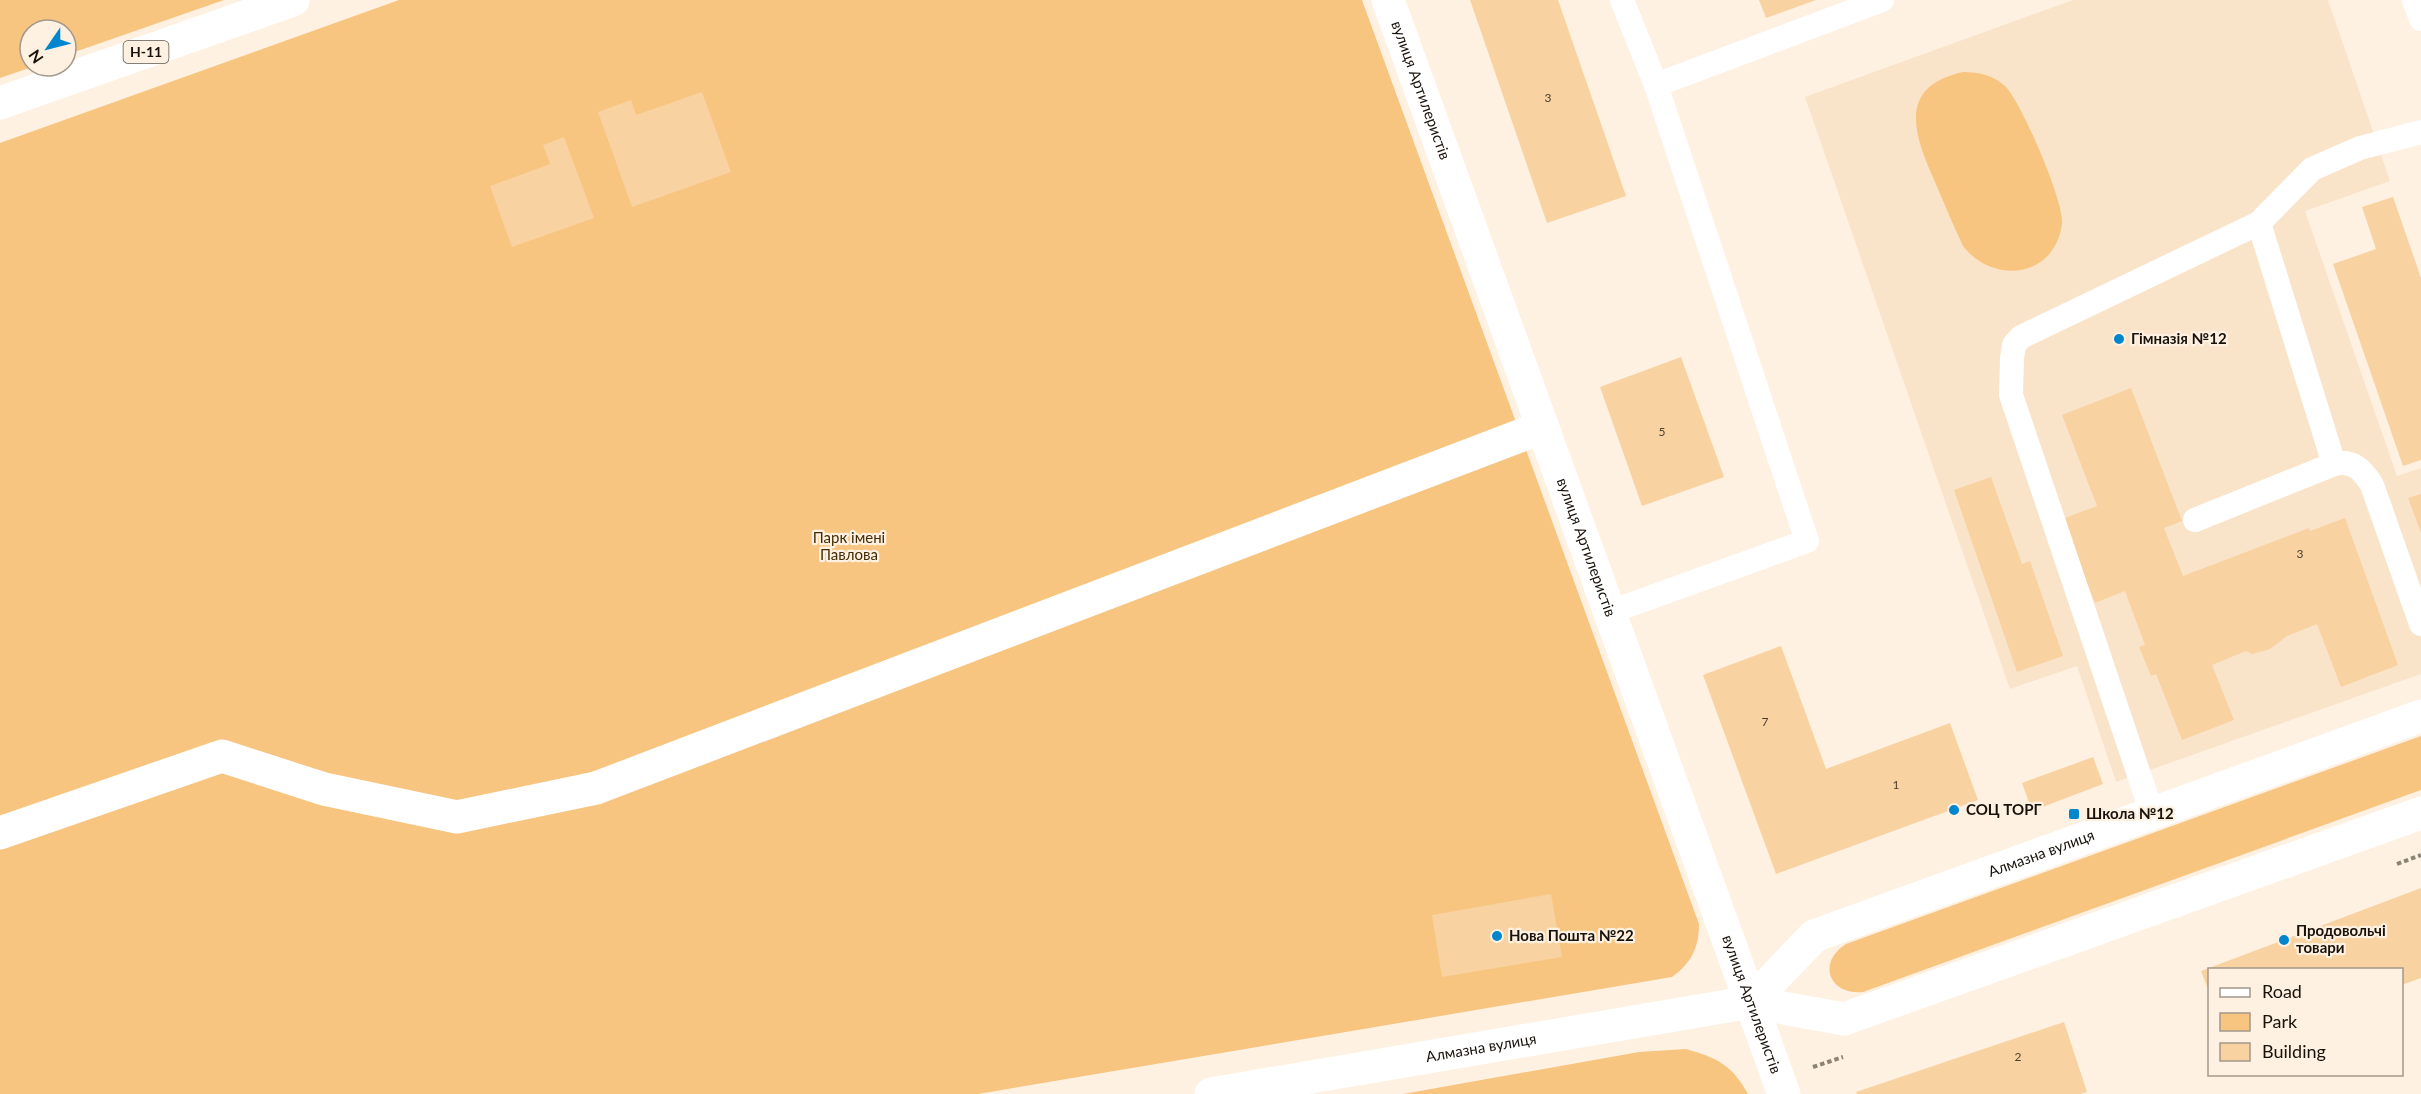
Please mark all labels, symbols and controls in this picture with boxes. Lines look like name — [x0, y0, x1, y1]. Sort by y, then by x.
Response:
north arrow — [18, 18, 78, 78]
street label: вулиця Артилеристів — [1388, 18, 1455, 162]
road number: Н-11 — [124, 41, 168, 63]
text: N — [24, 46, 47, 67]
house number: 3 — [1545, 90, 1552, 105]
place label: Гімназія №12 — [2131, 329, 2227, 347]
marker: Гімназія №12 — [2112, 332, 2126, 346]
house number: 5 — [1659, 424, 1666, 439]
street label: вулиця Артилеристів — [1554, 475, 1620, 619]
park label: Парк імені Павлова — [813, 528, 885, 563]
house number: 3 — [2297, 546, 2304, 561]
house number: 7 — [1762, 714, 1769, 729]
house number: 1 — [1893, 777, 1900, 792]
place label: СОЦ ТОРГ — [1966, 800, 2042, 818]
marker: СОЦ ТОРГ — [1947, 803, 1961, 817]
place label: Школа №12 — [2086, 804, 2174, 822]
marker: Школа №12 — [2067, 807, 2081, 821]
street label: Алмазна вулиця — [1985, 825, 2097, 880]
place label: Продовольчі товари — [2296, 921, 2386, 956]
place label: Нова Пошта №22 — [1509, 926, 1634, 944]
marker: Нова Пошта №22 — [1490, 929, 1504, 943]
street label: вулиця Артилеристів — [1719, 932, 1786, 1076]
marker: Продовольчі товари — [2277, 933, 2291, 947]
legend — [2208, 968, 2403, 1076]
text: Road — [2262, 980, 2302, 1002]
text: Park — [2262, 1010, 2298, 1032]
street label: Алмазна вулиця — [1424, 1029, 1538, 1065]
text: Building — [2262, 1040, 2326, 1062]
house number: 2 — [2015, 1049, 2022, 1064]

